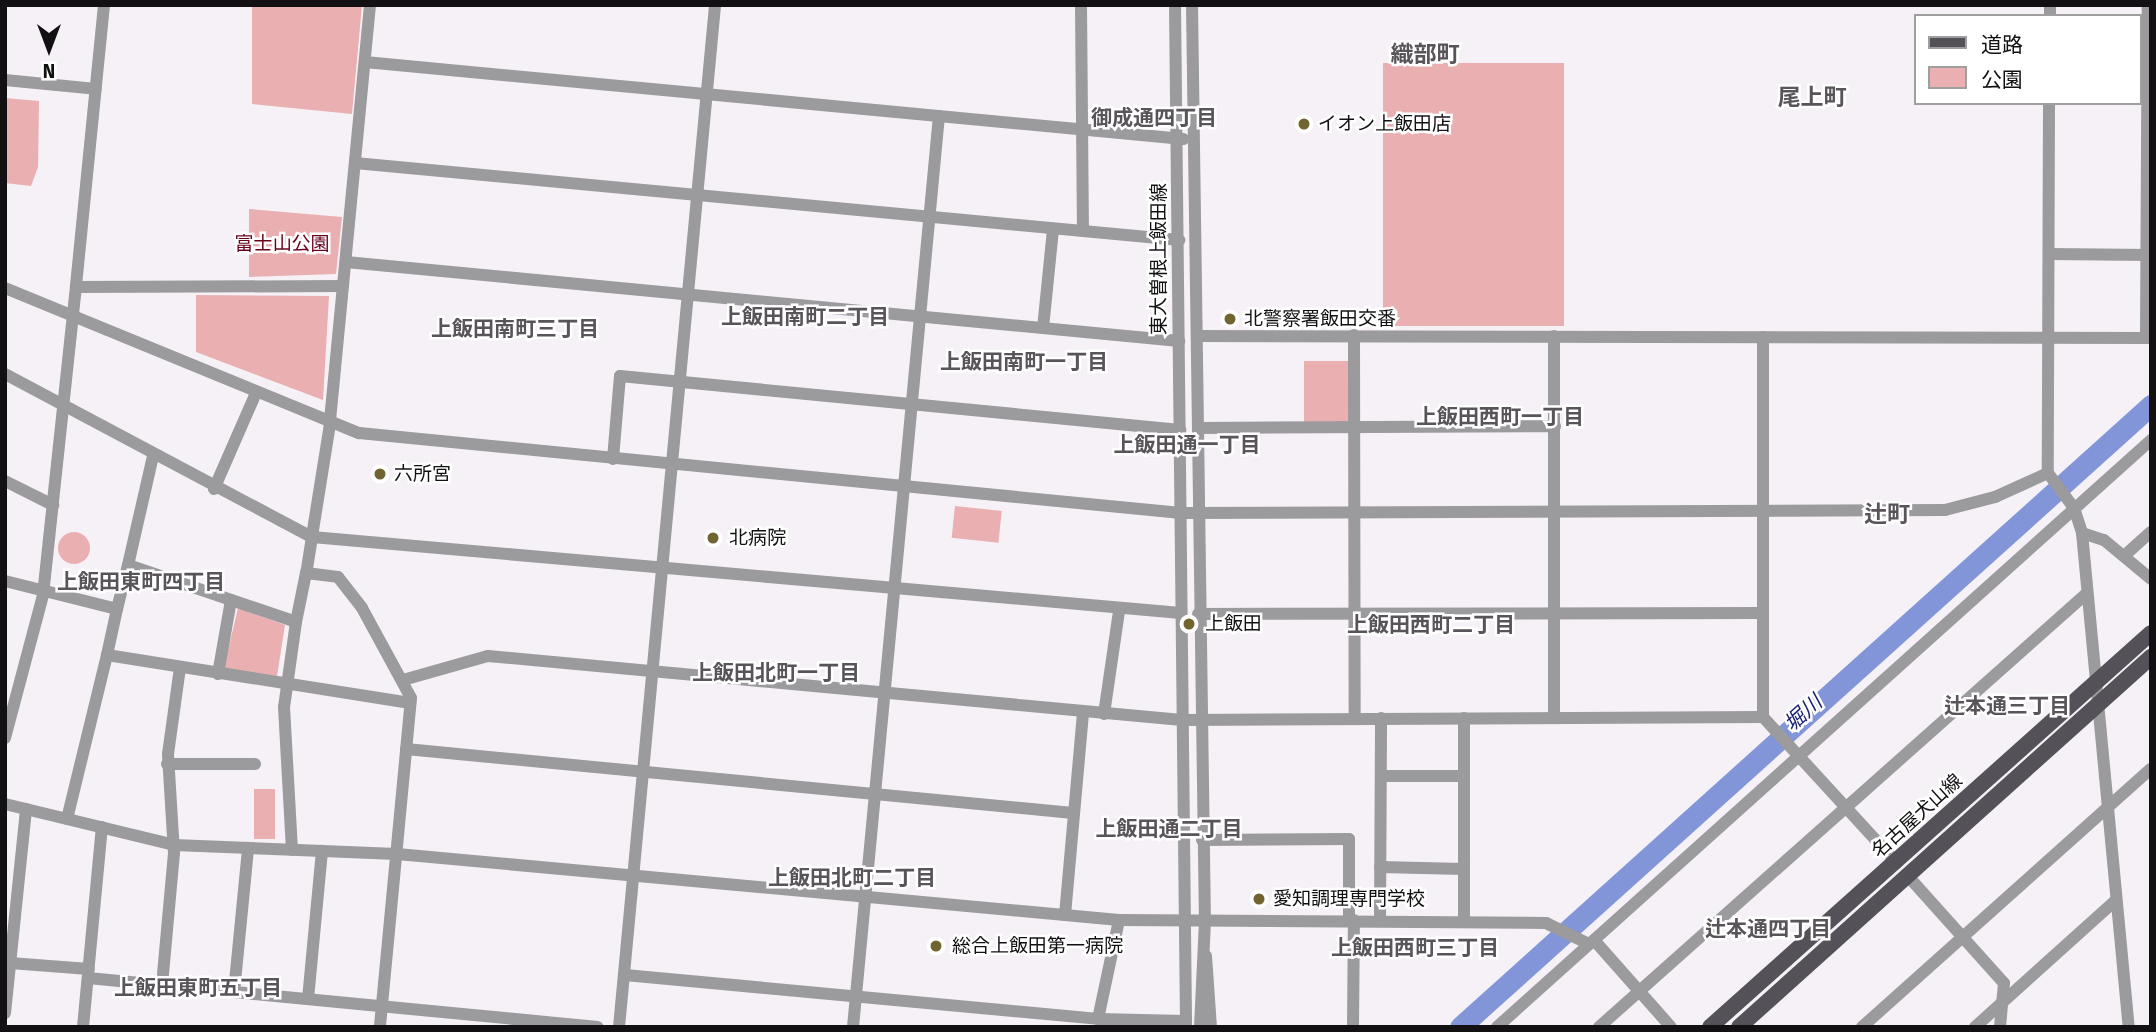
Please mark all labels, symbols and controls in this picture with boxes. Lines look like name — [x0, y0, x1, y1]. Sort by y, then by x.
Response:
north arrow — [14, 14, 84, 84]
legend — [1914, 14, 2142, 105]
text: 道路 — [1981, 32, 2023, 58]
district label: 織部町 — [1391, 40, 1459, 68]
text: N — [43, 59, 55, 82]
text: 公園 — [1981, 67, 2023, 93]
district label: 尾上町 — [1778, 83, 1846, 111]
district label: 御成通四丁目 — [1091, 105, 1217, 131]
place label: イオン上飯田店 — [1318, 113, 1451, 135]
marker: イオン上飯田店 — [1296, 116, 1312, 132]
street label: 東大曽根上飯田線 — [1148, 183, 1170, 335]
park label: 富士山公園 — [235, 233, 329, 255]
district label: 上飯田南町二丁目 — [721, 304, 889, 330]
place label: 北警察署飯田交番 — [1244, 308, 1396, 330]
marker: 北警察署飯田交番 — [1222, 311, 1238, 327]
district label: 上飯田南町三丁目 — [431, 316, 599, 342]
district label: 上飯田南町一丁目 — [940, 349, 1108, 375]
district label: 上飯田西町一丁目 — [1416, 404, 1584, 430]
district label: 上飯田通一丁目 — [1114, 432, 1260, 458]
place label: 六所宮 — [394, 463, 451, 485]
marker: 六所宮 — [372, 466, 388, 482]
district label: 辻町 — [1864, 500, 1910, 528]
place label: 北病院 — [729, 527, 786, 549]
marker: 北病院 — [703, 528, 723, 548]
district label: 上飯田東町四丁目 — [57, 569, 225, 595]
district label: 上飯田西町二丁目 — [1347, 612, 1515, 638]
place label: 上飯田 — [1205, 613, 1262, 635]
marker: 上飯田 — [1179, 614, 1199, 634]
district label: 上飯田北町一丁目 — [692, 660, 860, 686]
water label: 堀川 — [1779, 690, 1827, 736]
district label: 辻本通三丁目 — [1944, 693, 2070, 719]
street label: 名古屋犬山線 — [1867, 769, 1967, 863]
district label: 上飯田通二丁目 — [1096, 816, 1242, 842]
district label: 上飯田北町二丁目 — [768, 865, 936, 891]
place label: 愛知調理専門学校 — [1273, 888, 1425, 910]
marker: 愛知調理専門学校 — [1251, 891, 1267, 907]
district label: 辻本通四丁目 — [1705, 916, 1831, 942]
place label: 総合上飯田第一病院 — [952, 935, 1123, 957]
district label: 上飯田西町三丁目 — [1331, 935, 1499, 961]
marker: 総合上飯田第一病院 — [926, 936, 946, 956]
district label: 上飯田東町五丁目 — [114, 975, 282, 1001]

